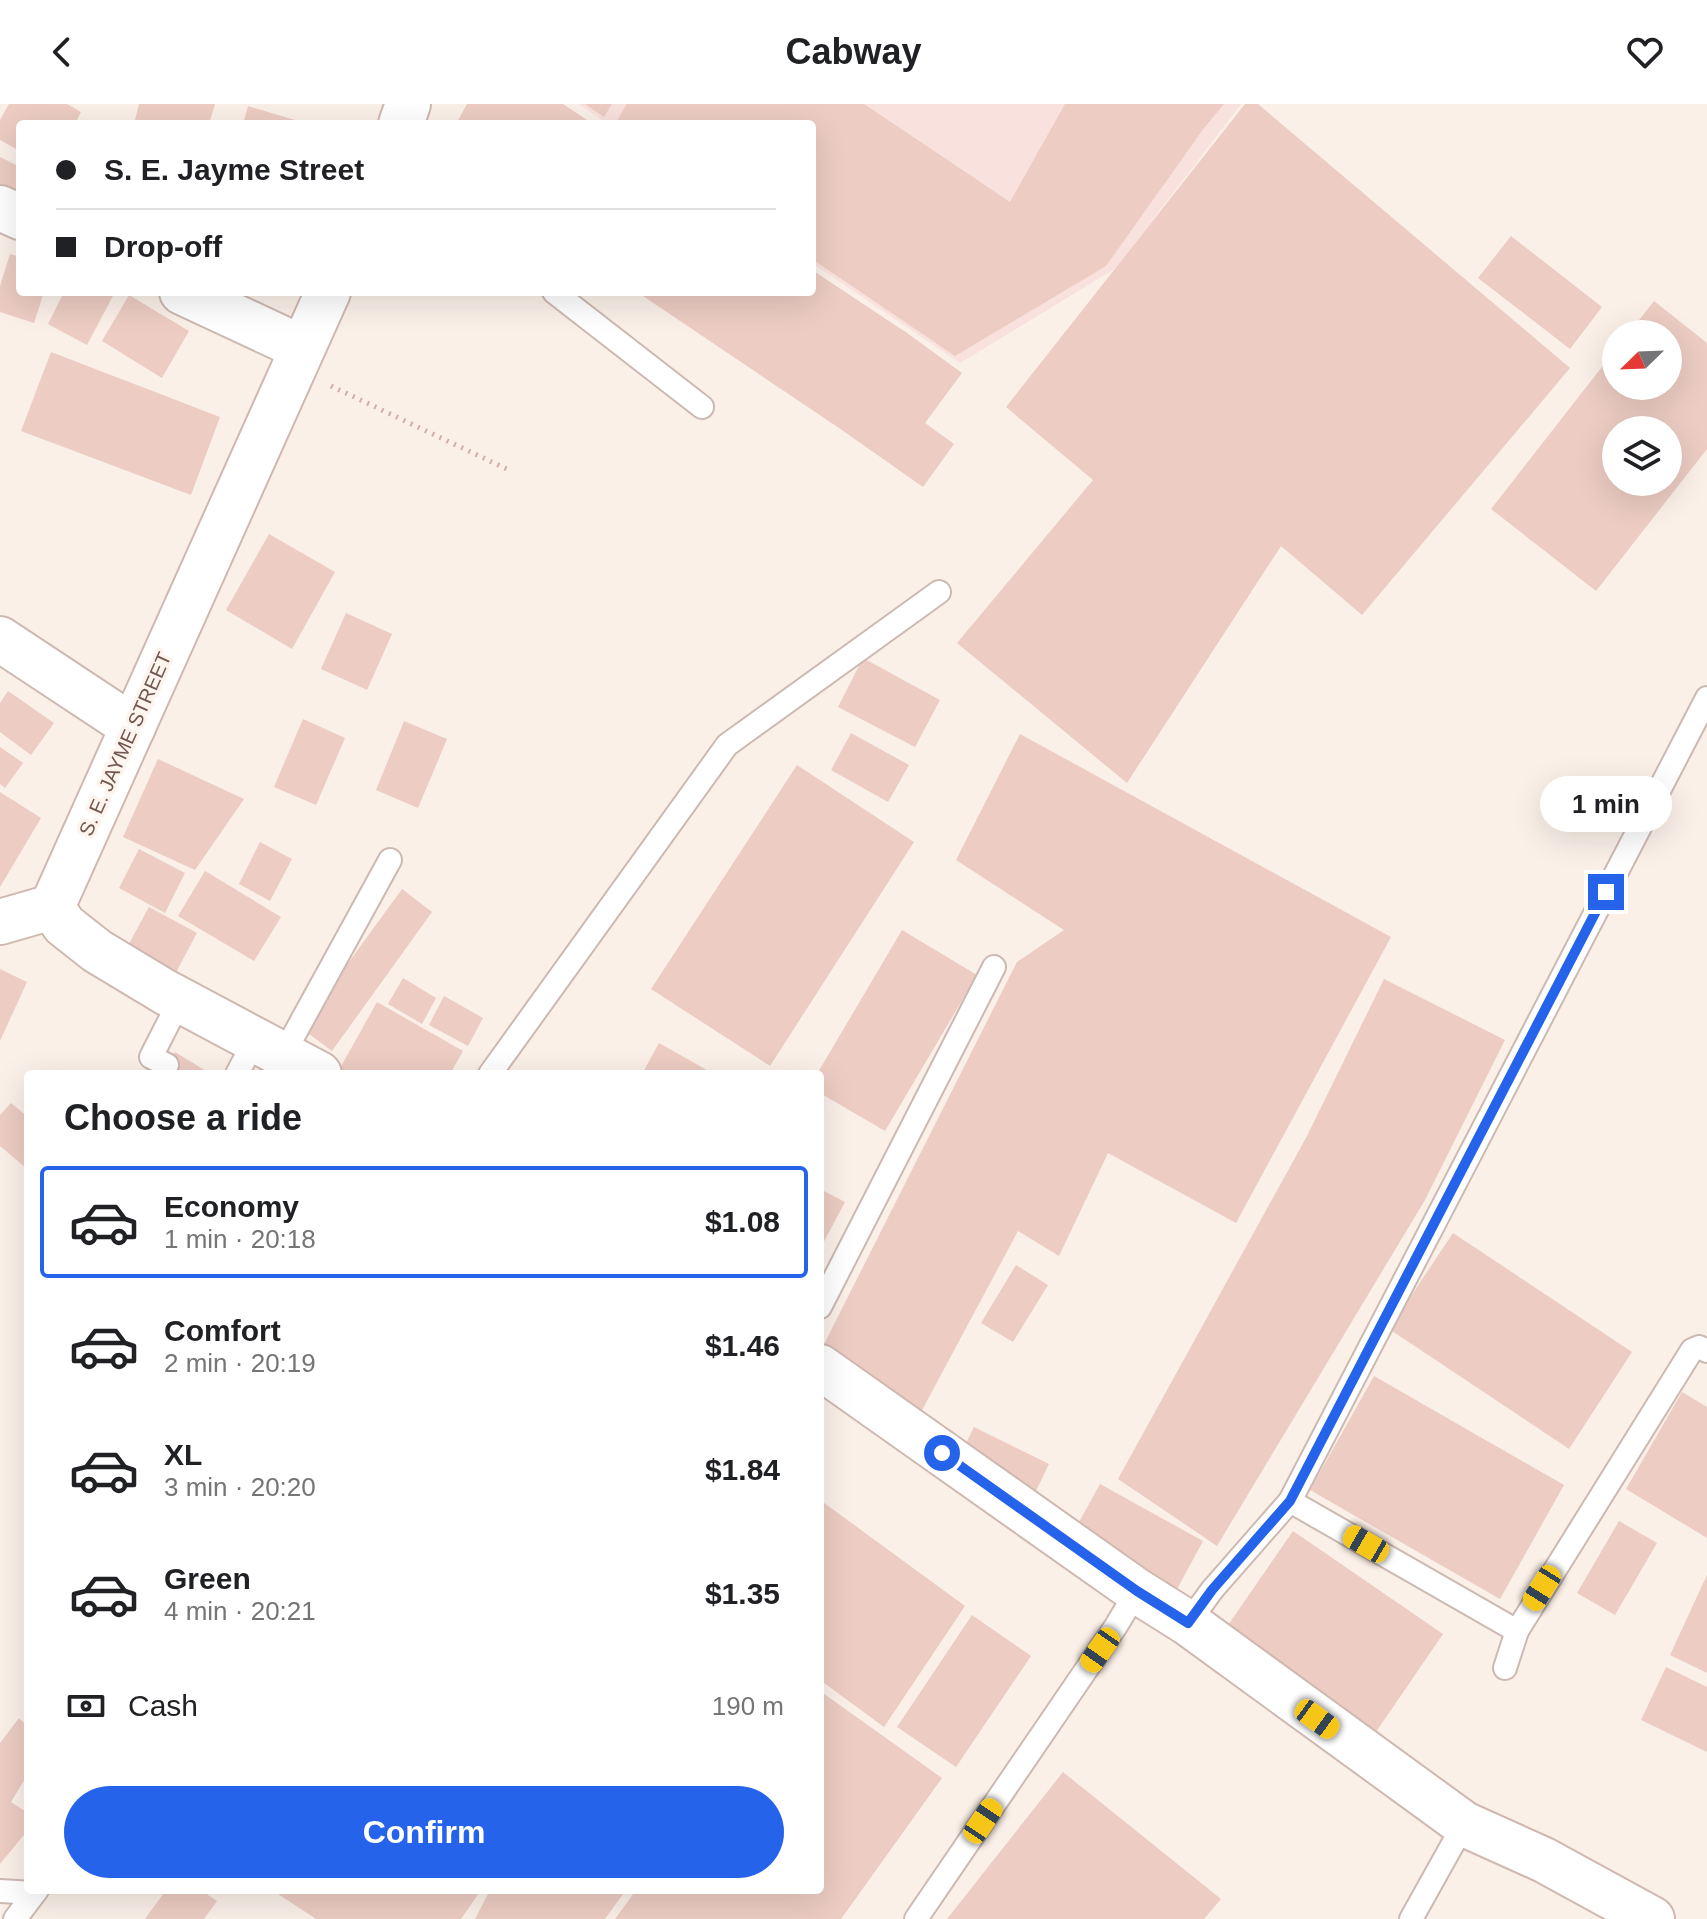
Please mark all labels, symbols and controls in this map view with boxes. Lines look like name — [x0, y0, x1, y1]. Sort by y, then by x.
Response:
icon: back — [40, 30, 84, 74]
icon: heart — [1623, 30, 1667, 74]
text: Cabway — [785, 31, 922, 72]
text: S. E. Jayme Street — [104, 153, 364, 186]
text: Drop-off — [104, 230, 222, 263]
north arrow — [1602, 320, 1682, 400]
map controls — [1602, 320, 1682, 496]
button: layers — [1602, 416, 1682, 496]
street label: S. E. JAYME STREET — [75, 649, 175, 839]
callout: 1 min — [1540, 776, 1672, 832]
text: 1 min — [1572, 789, 1640, 819]
route end — [1588, 874, 1624, 910]
text: Choose a ride — [64, 1097, 302, 1138]
icon: car — [68, 1186, 140, 1258]
text: Economy — [164, 1190, 299, 1223]
text: $1.08 — [705, 1205, 780, 1238]
text: 1 min · 20:18 — [164, 1224, 316, 1254]
icon: car — [68, 1310, 140, 1382]
text: Comfort — [164, 1314, 281, 1347]
text: $1.46 — [705, 1329, 780, 1362]
text: 2 min · 20:19 — [164, 1348, 316, 1378]
icon: car — [68, 1434, 140, 1506]
route start — [924, 1435, 960, 1471]
text: XL — [164, 1438, 202, 1471]
text: $1.84 — [705, 1453, 780, 1486]
text: 3 min · 20:20 — [164, 1472, 316, 1502]
car — [1339, 1522, 1393, 1566]
icon: car — [68, 1558, 140, 1630]
car — [1519, 1561, 1565, 1615]
text: Green — [164, 1562, 251, 1595]
text: $1.35 — [705, 1577, 780, 1610]
text: 4 min · 20:21 — [164, 1596, 316, 1626]
car — [1076, 1623, 1124, 1677]
icon: cash — [64, 1684, 108, 1728]
text: Cash — [128, 1689, 198, 1722]
text: 190 m — [712, 1691, 784, 1721]
car — [1291, 1695, 1343, 1743]
button: Confirm — [64, 1786, 784, 1878]
car — [960, 1794, 1006, 1848]

